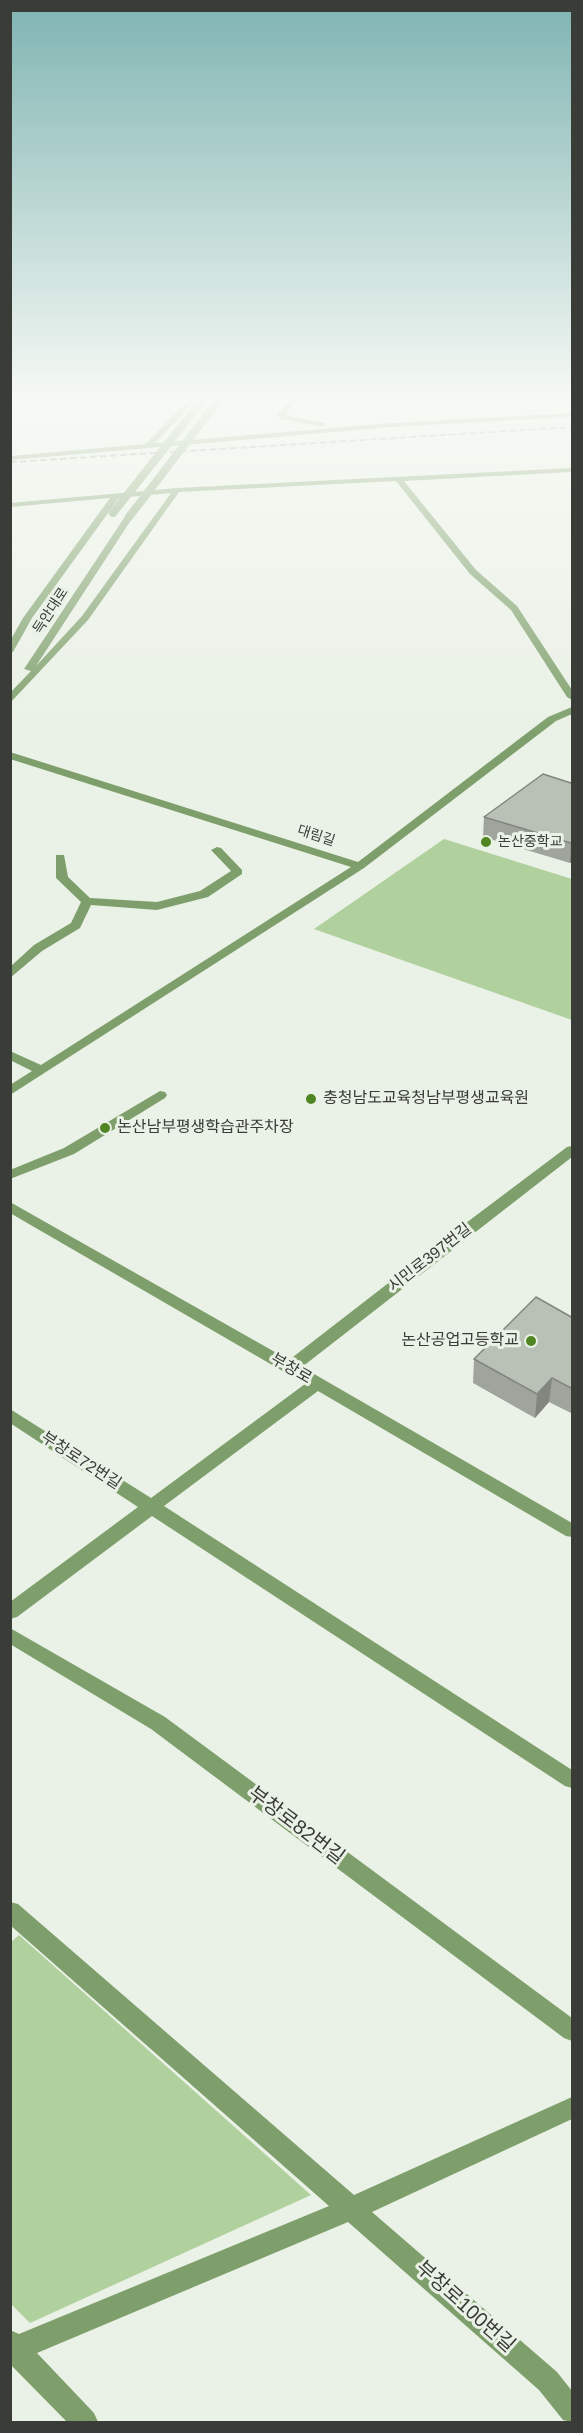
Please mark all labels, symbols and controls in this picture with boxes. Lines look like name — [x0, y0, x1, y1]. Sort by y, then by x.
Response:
street label: 득안대로 — [30, 585, 72, 637]
street label: 대림길 — [295, 822, 337, 850]
place label: 논산중학교 — [498, 834, 562, 850]
marker: 논산중학교 — [479, 835, 493, 849]
place label: 충청남도교육청남부평생교육원 — [323, 1089, 529, 1109]
marker: 충청남도교육청남부평생교육원 — [304, 1092, 318, 1106]
place label: 논산남부평생학습관주차장 — [117, 1118, 294, 1138]
marker: 논산남부평생학습관주차장 — [98, 1121, 112, 1135]
street label: 시민로397번길 — [385, 1220, 475, 1296]
place label: 논산공업고등학교 — [401, 1331, 519, 1351]
marker: 논산공업고등학교 — [524, 1334, 538, 1348]
street label: 부창로 — [267, 1350, 315, 1388]
street label: 부창로72번길 — [37, 1428, 125, 1494]
street label: 부창로82번길 — [243, 1782, 349, 1870]
street label: 부창로100번길 — [410, 2256, 520, 2358]

